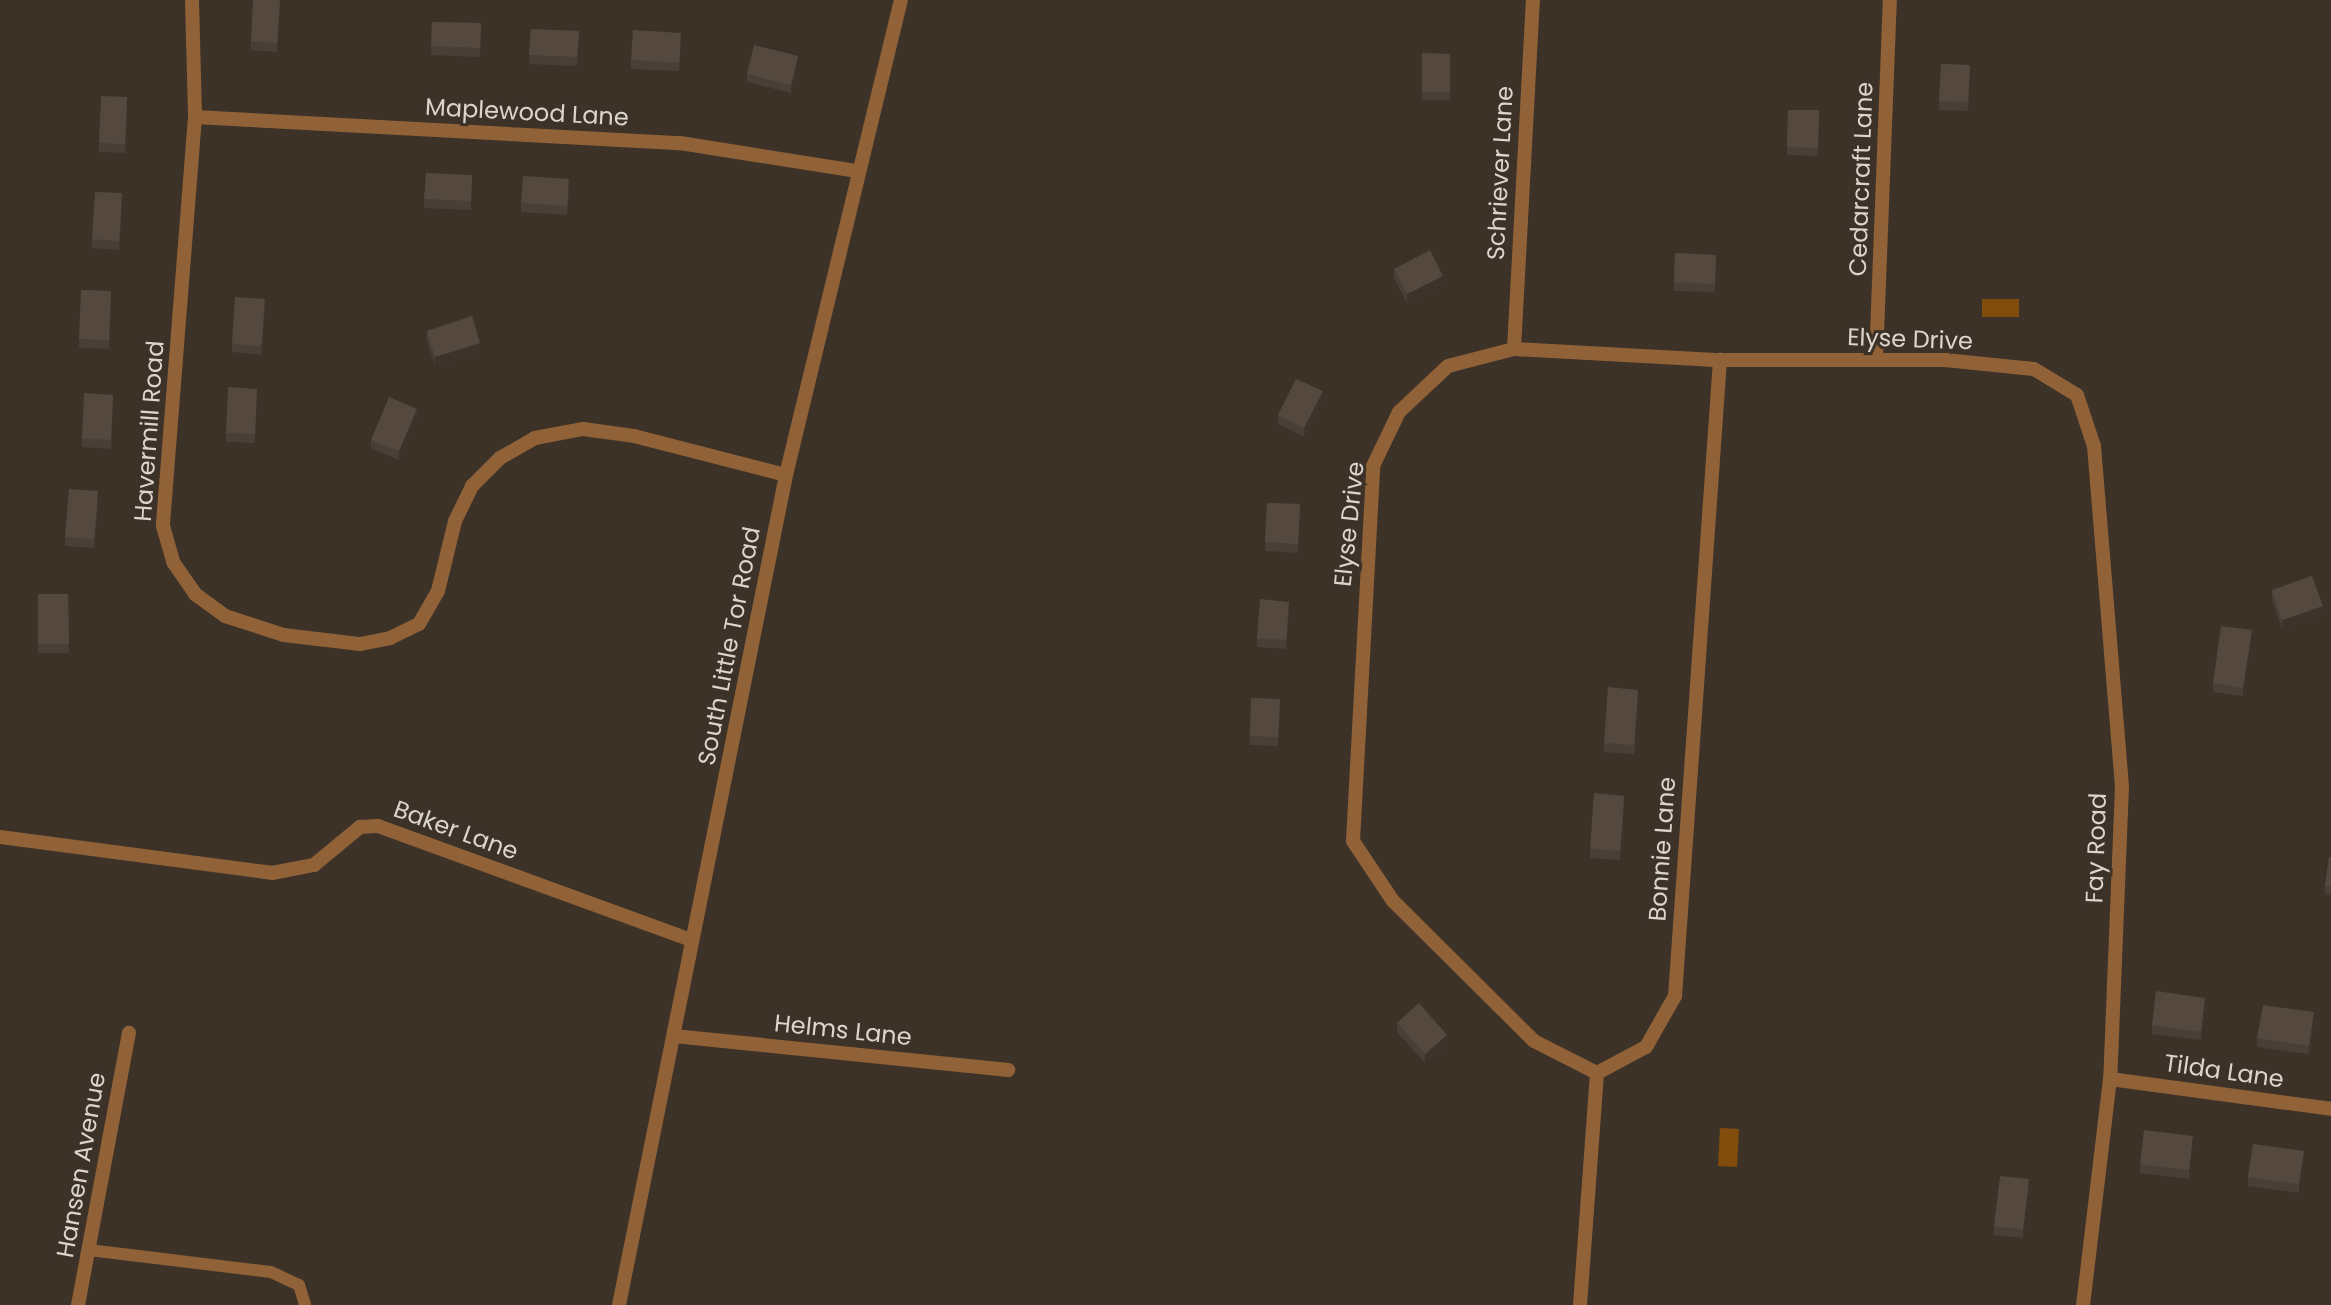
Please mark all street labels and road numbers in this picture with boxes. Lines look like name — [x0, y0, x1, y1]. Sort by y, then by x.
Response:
street label: Cedarcraft Lane — [1843, 81, 1879, 277]
street label: Schriever Lane — [1481, 85, 1519, 261]
street label: Maplewood Lane — [425, 92, 629, 132]
street label: Elyse Drive — [1847, 322, 1973, 356]
street label: Havermill Road — [128, 340, 170, 522]
street label: Elyse Drive — [1328, 460, 1370, 588]
street label: South Little Tor Road — [692, 524, 766, 768]
street label: Bonnie Lane — [1643, 776, 1681, 922]
street label: Fay Road — [2080, 792, 2112, 904]
street label: Baker Lane — [390, 794, 522, 866]
street label: Helms Lane — [773, 1008, 913, 1052]
street label: Tilda Lane — [2162, 1048, 2286, 1094]
street label: Hansen Avenue — [51, 1070, 111, 1260]

